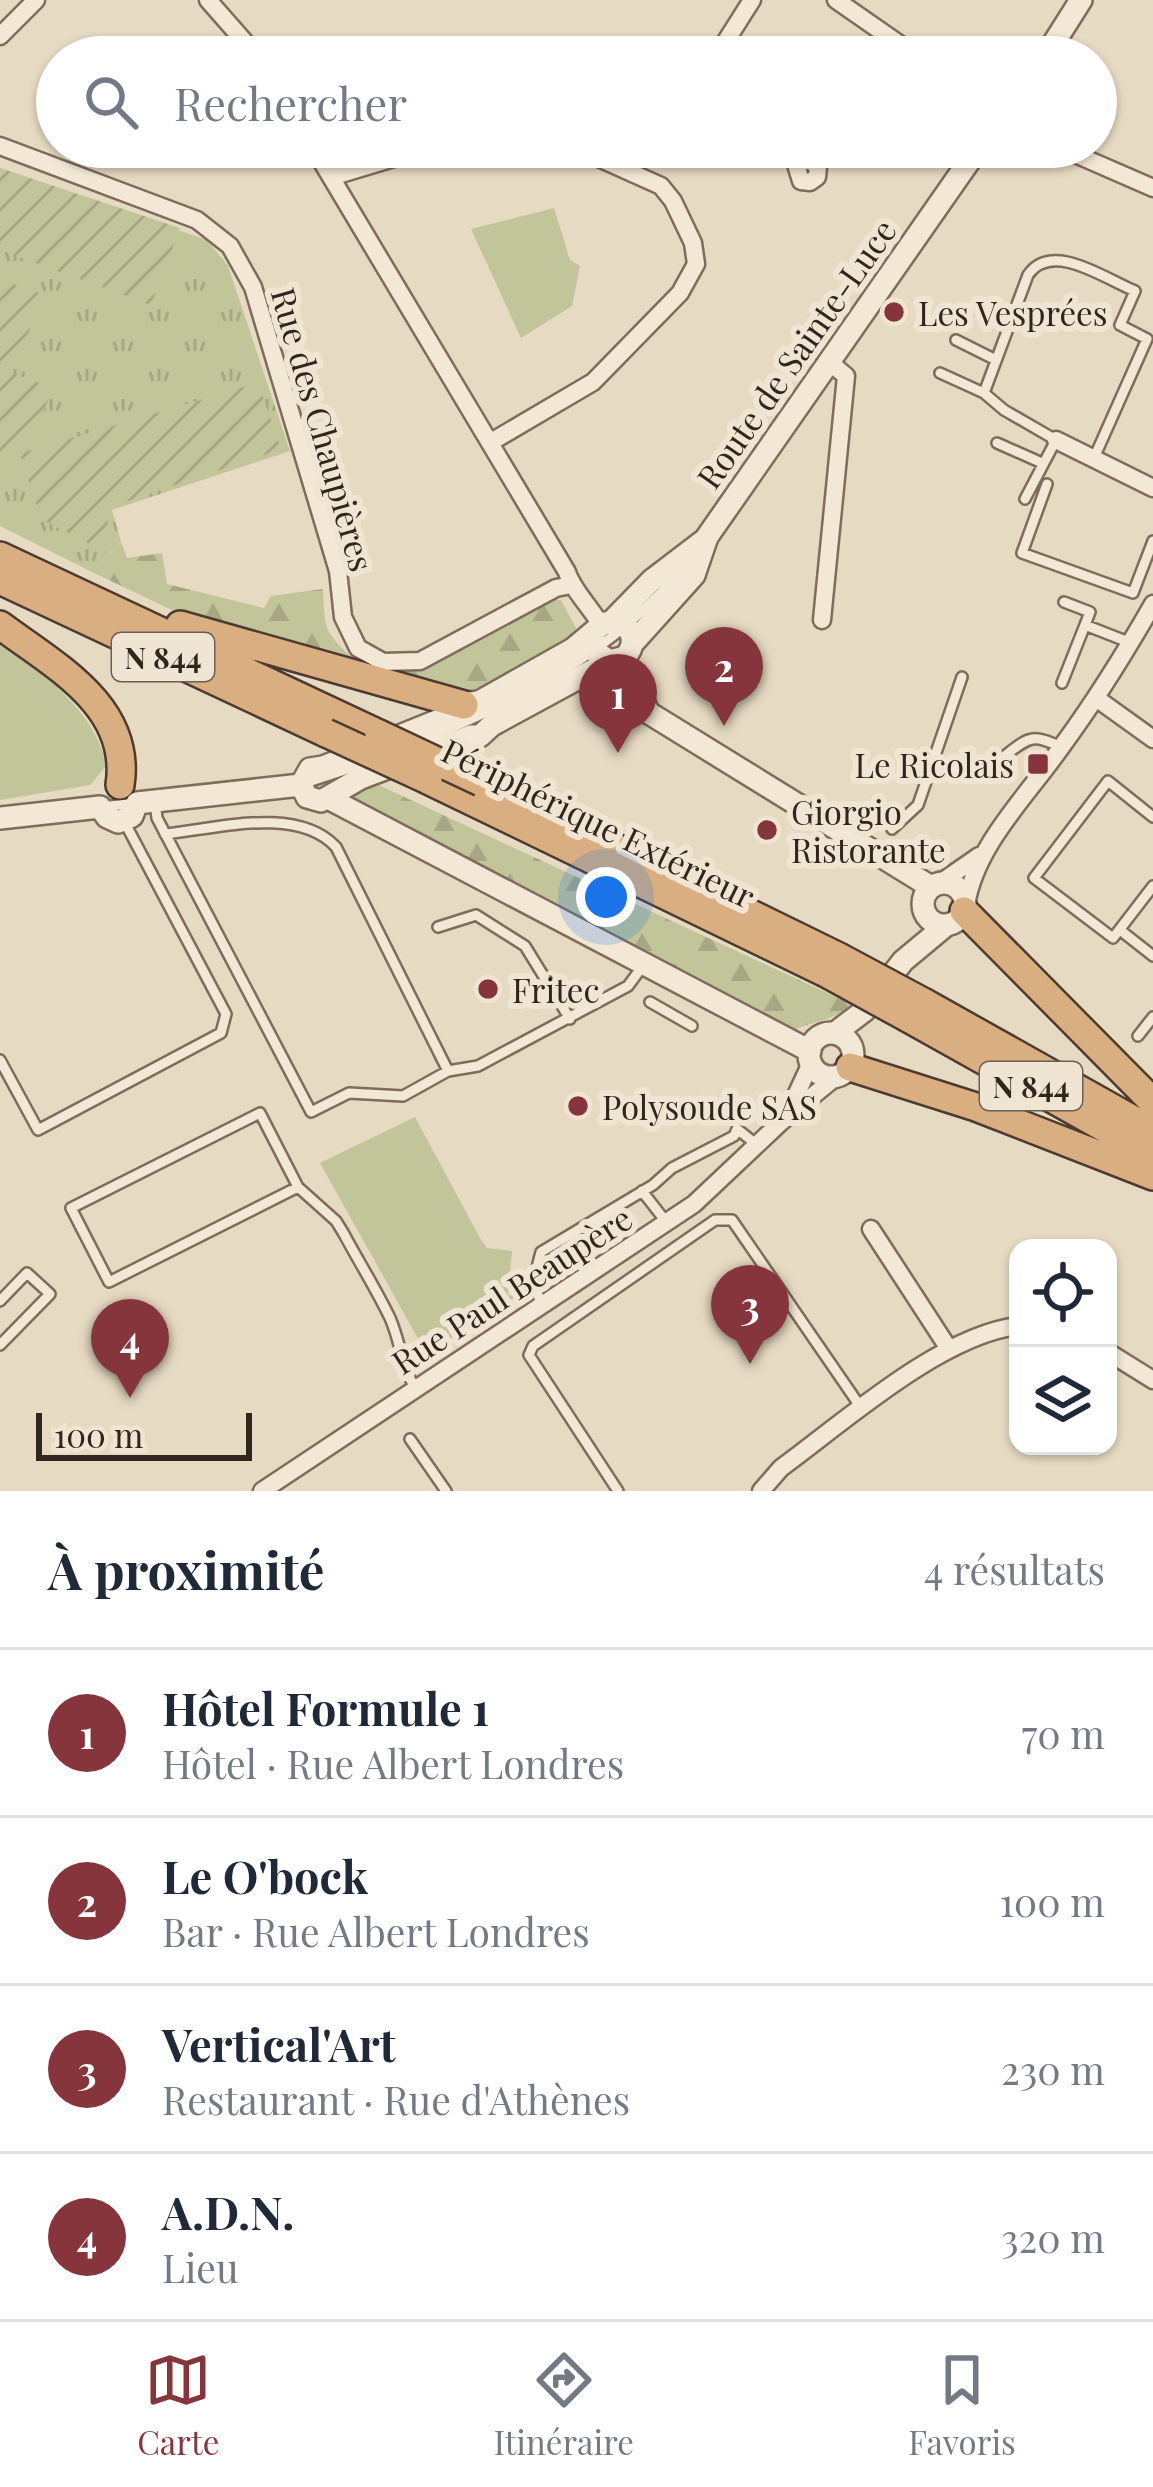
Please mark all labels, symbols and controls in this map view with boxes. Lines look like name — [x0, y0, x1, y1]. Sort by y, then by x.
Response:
search box — [36, 36, 1117, 168]
icon: search — [78, 69, 144, 135]
text: Rechercher — [174, 72, 407, 132]
street label: Route de Sainte-Luce — [685, 210, 905, 496]
street label: Rue des Chaupières — [262, 282, 386, 576]
place label: Les Vesprées — [918, 290, 1108, 334]
marker: Les Vesprées — [881, 299, 907, 325]
pin: 2 — [685, 627, 763, 726]
road number: N 844 — [112, 633, 214, 681]
pin: 1 — [579, 654, 657, 753]
street label: Périphérique Extérieur — [435, 727, 763, 917]
place label: Le Ricolais — [855, 742, 1014, 786]
marker: Le Ricolais — [1025, 751, 1051, 777]
place label: Giorgio Ristorante — [791, 789, 946, 871]
marker: Giorgio Ristorante — [754, 817, 780, 843]
your location — [576, 867, 636, 927]
place label: Fritec — [512, 967, 600, 1011]
marker: Fritec — [475, 976, 501, 1002]
road number: N 844 — [980, 1062, 1082, 1110]
place label: Polysoude SAS — [602, 1084, 817, 1128]
marker: Polysoude SAS — [565, 1093, 591, 1119]
street label: Rue Paul Beaupère — [383, 1195, 639, 1383]
map controls — [1009, 1239, 1117, 1455]
button: locate — [1009, 1239, 1117, 1347]
pin: 3 — [711, 1265, 789, 1364]
pin: 4 — [91, 1299, 169, 1398]
button: layers — [1009, 1347, 1117, 1455]
scale bar — [36, 1407, 252, 1460]
text: 100 m — [54, 1412, 143, 1456]
text: À proximité — [48, 1535, 325, 1603]
text: 4 résultats — [924, 1543, 1105, 1595]
text: Hôtel Formule 1 — [162, 1677, 489, 1737]
text: 1 — [80, 1707, 94, 1759]
text: 70 m — [1021, 1707, 1105, 1759]
text: Hôtel · Rue Albert Londres — [162, 1737, 624, 1789]
text: Le O'bock — [162, 1845, 368, 1905]
text: 2 — [77, 1875, 97, 1927]
text: 100 m — [999, 1875, 1105, 1927]
text: Bar · Rue Albert Londres — [162, 1905, 590, 1957]
text: Vertical'Art — [162, 2013, 396, 2073]
text: 3 — [77, 2043, 97, 2095]
text: 230 m — [1001, 2043, 1105, 2095]
text: Restaurant · Rue d'Athènes — [162, 2073, 630, 2125]
text: A.D.N. — [162, 2181, 294, 2241]
text: 4 — [77, 2211, 97, 2263]
text: 320 m — [1001, 2211, 1105, 2263]
text: Lieu — [162, 2241, 239, 2293]
tab: Carte — [137, 2347, 219, 2463]
tab: Itinéraire — [494, 2347, 634, 2463]
tab: Favoris — [908, 2347, 1016, 2463]

